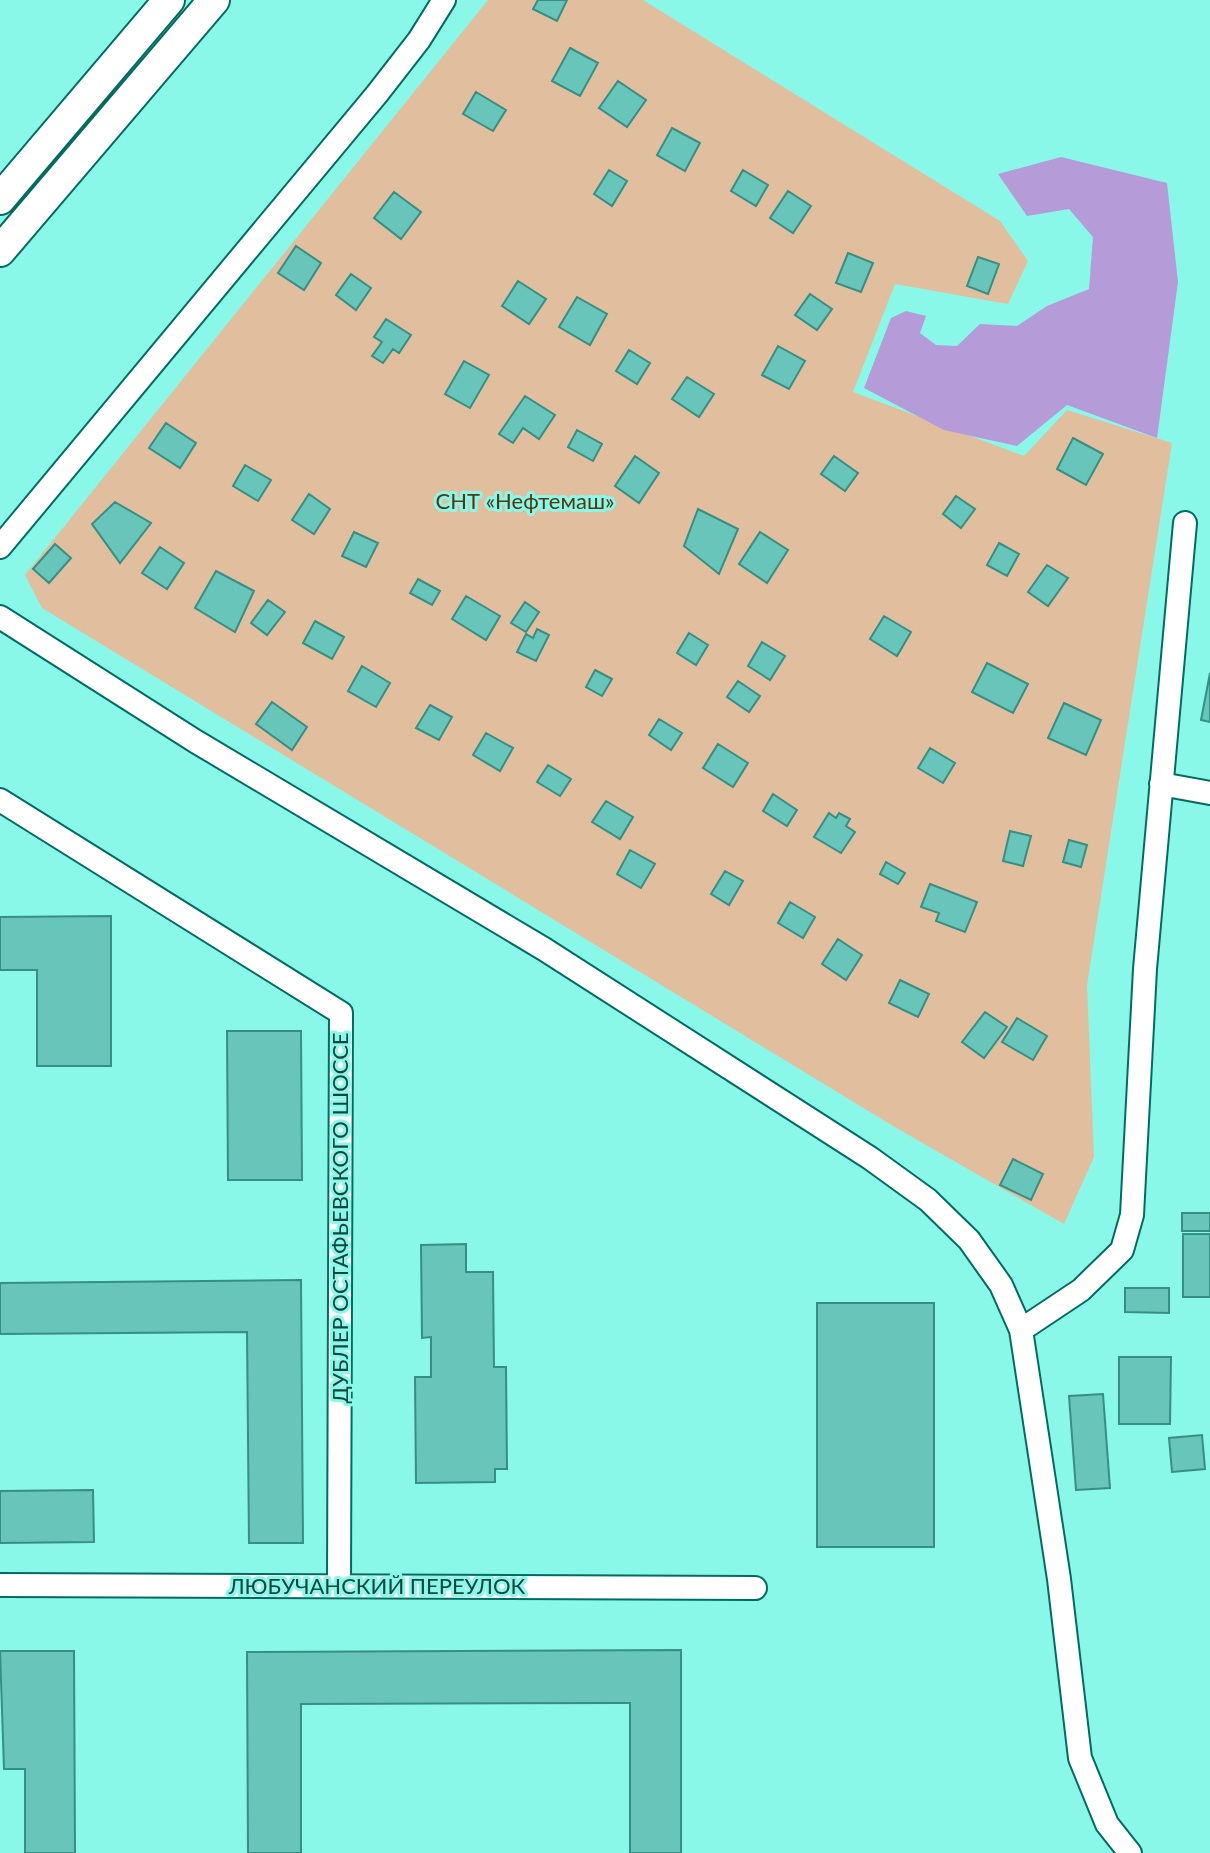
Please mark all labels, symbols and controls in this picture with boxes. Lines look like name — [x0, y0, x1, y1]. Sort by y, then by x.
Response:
park label: СНТ «Нефтемаш» — [436, 487, 614, 514]
street label: ДУБЛЕР ОСТАФЬЕВСКОГО ШОССЕ — [326, 1032, 353, 1404]
street label: ЛЮБУЧАНСКИЙ ПЕРЕУЛОК — [228, 1572, 526, 1599]

